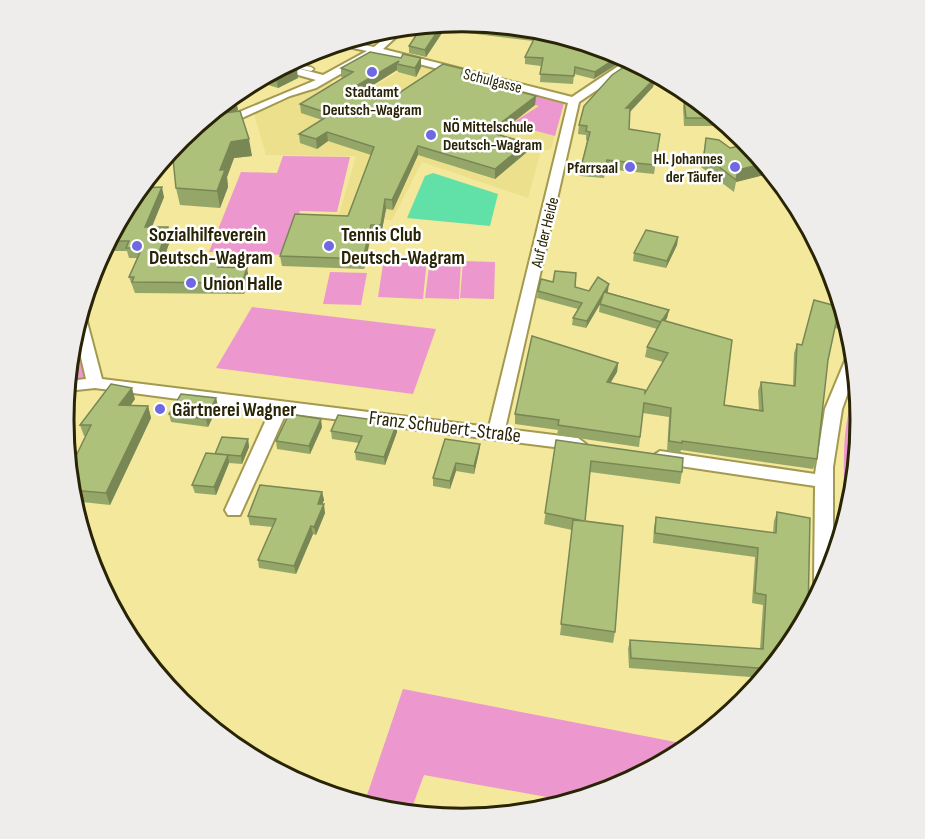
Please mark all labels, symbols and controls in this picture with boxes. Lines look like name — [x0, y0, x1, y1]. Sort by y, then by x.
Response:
marker: Stadtamt Deutsch-Wagram — [365, 65, 379, 79]
street label: Schulgasse — [461, 65, 524, 98]
place label: Stadtamt Deutsch-Wagram — [323, 83, 422, 120]
place label: NÖ Mittelschule Deutsch-Wagram — [443, 118, 542, 155]
marker: NÖ Mittelschule Deutsch-Wagram — [424, 128, 438, 142]
place label: Hl. Johannes der Täufer — [654, 150, 723, 187]
place label: Pfarrsaal — [567, 159, 618, 178]
marker: Pfarrsaal — [623, 160, 637, 174]
marker: Hl. Johannes der Täufer — [728, 160, 742, 174]
street label: Auf der Heide — [527, 195, 563, 270]
place label: Sozialhilfeverein Deutsch-Wagram — [149, 223, 273, 270]
place label: Tennis Club Deutsch-Wagram — [341, 223, 465, 270]
marker: Sozialhilfeverein Deutsch-Wagram — [130, 239, 144, 253]
marker: Tennis Club Deutsch-Wagram — [322, 239, 336, 253]
place label: Union Halle — [203, 272, 283, 296]
marker: Union Halle — [184, 276, 198, 290]
place label: Gärtnerei Wagner — [172, 398, 296, 422]
marker: Gärtnerei Wagner — [153, 402, 167, 416]
street label: Franz Schubert-Straße — [368, 406, 522, 448]

